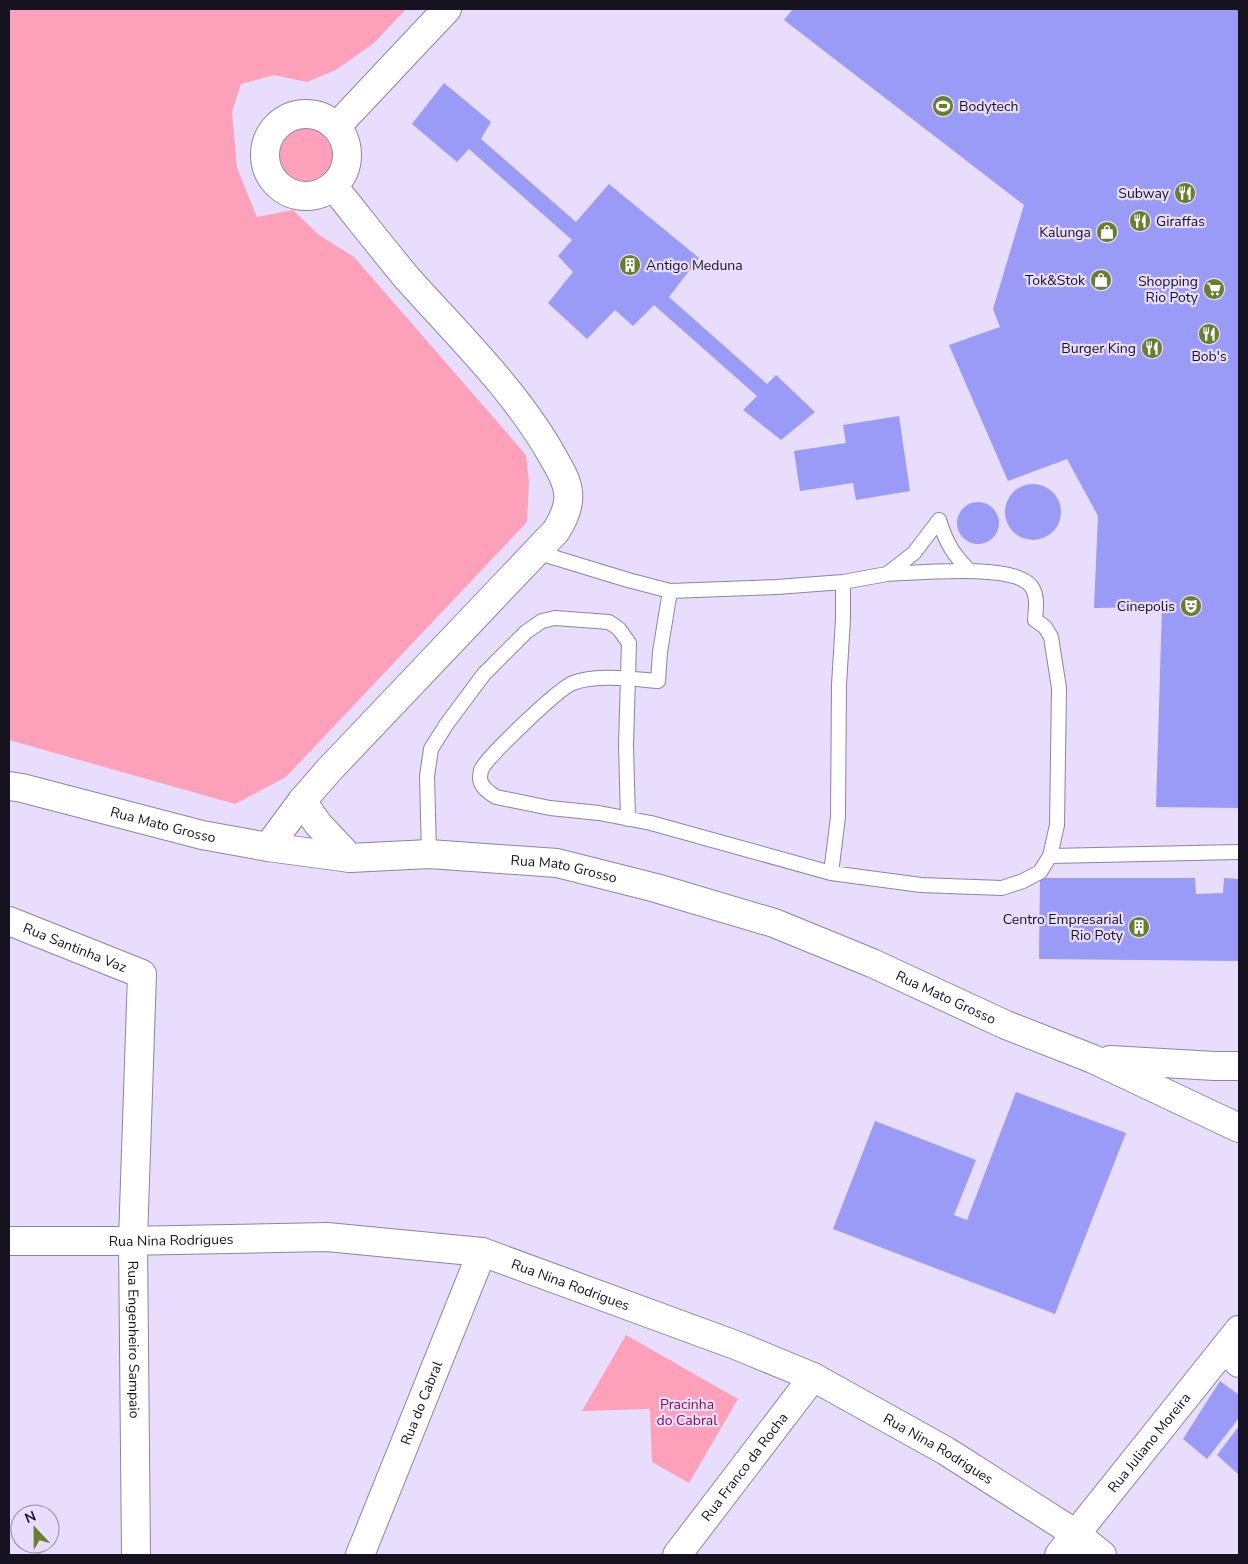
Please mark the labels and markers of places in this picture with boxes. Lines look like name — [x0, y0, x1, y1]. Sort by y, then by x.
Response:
sports icon: Bodytech — [931, 94, 955, 118]
place label: Bodytech — [959, 97, 1018, 116]
restaurant icon: Subway — [1173, 181, 1197, 205]
place label: Subway — [1118, 184, 1170, 203]
restaurant icon: Giraffas — [1128, 209, 1152, 233]
place label: Giraffas — [1156, 212, 1205, 231]
shop icon: Kalunga — [1095, 220, 1119, 244]
place label: Kalunga — [1039, 223, 1091, 242]
building icon: Antigo Meduna — [618, 253, 642, 277]
place label: Antigo Meduna — [646, 256, 743, 275]
shop icon: Tok&Stok — [1089, 268, 1113, 292]
place label: Tok&Stok — [1025, 271, 1086, 290]
place label: Shopping Rio Poty — [1138, 272, 1199, 307]
supermarket icon: Shopping Rio Poty — [1202, 277, 1226, 301]
restaurant icon: Bob's — [1197, 322, 1221, 346]
restaurant icon: Burger King — [1140, 336, 1164, 360]
place label: Burger King — [1061, 339, 1136, 358]
place label: Bob's — [1191, 347, 1227, 366]
theatre icon: Cinepolis — [1179, 594, 1203, 618]
place label: Cinepolis — [1117, 597, 1175, 616]
place label: Centro Empresarial Rio Poty — [1003, 910, 1124, 945]
building icon: Centro Empresarial Rio Poty — [1127, 915, 1151, 939]

